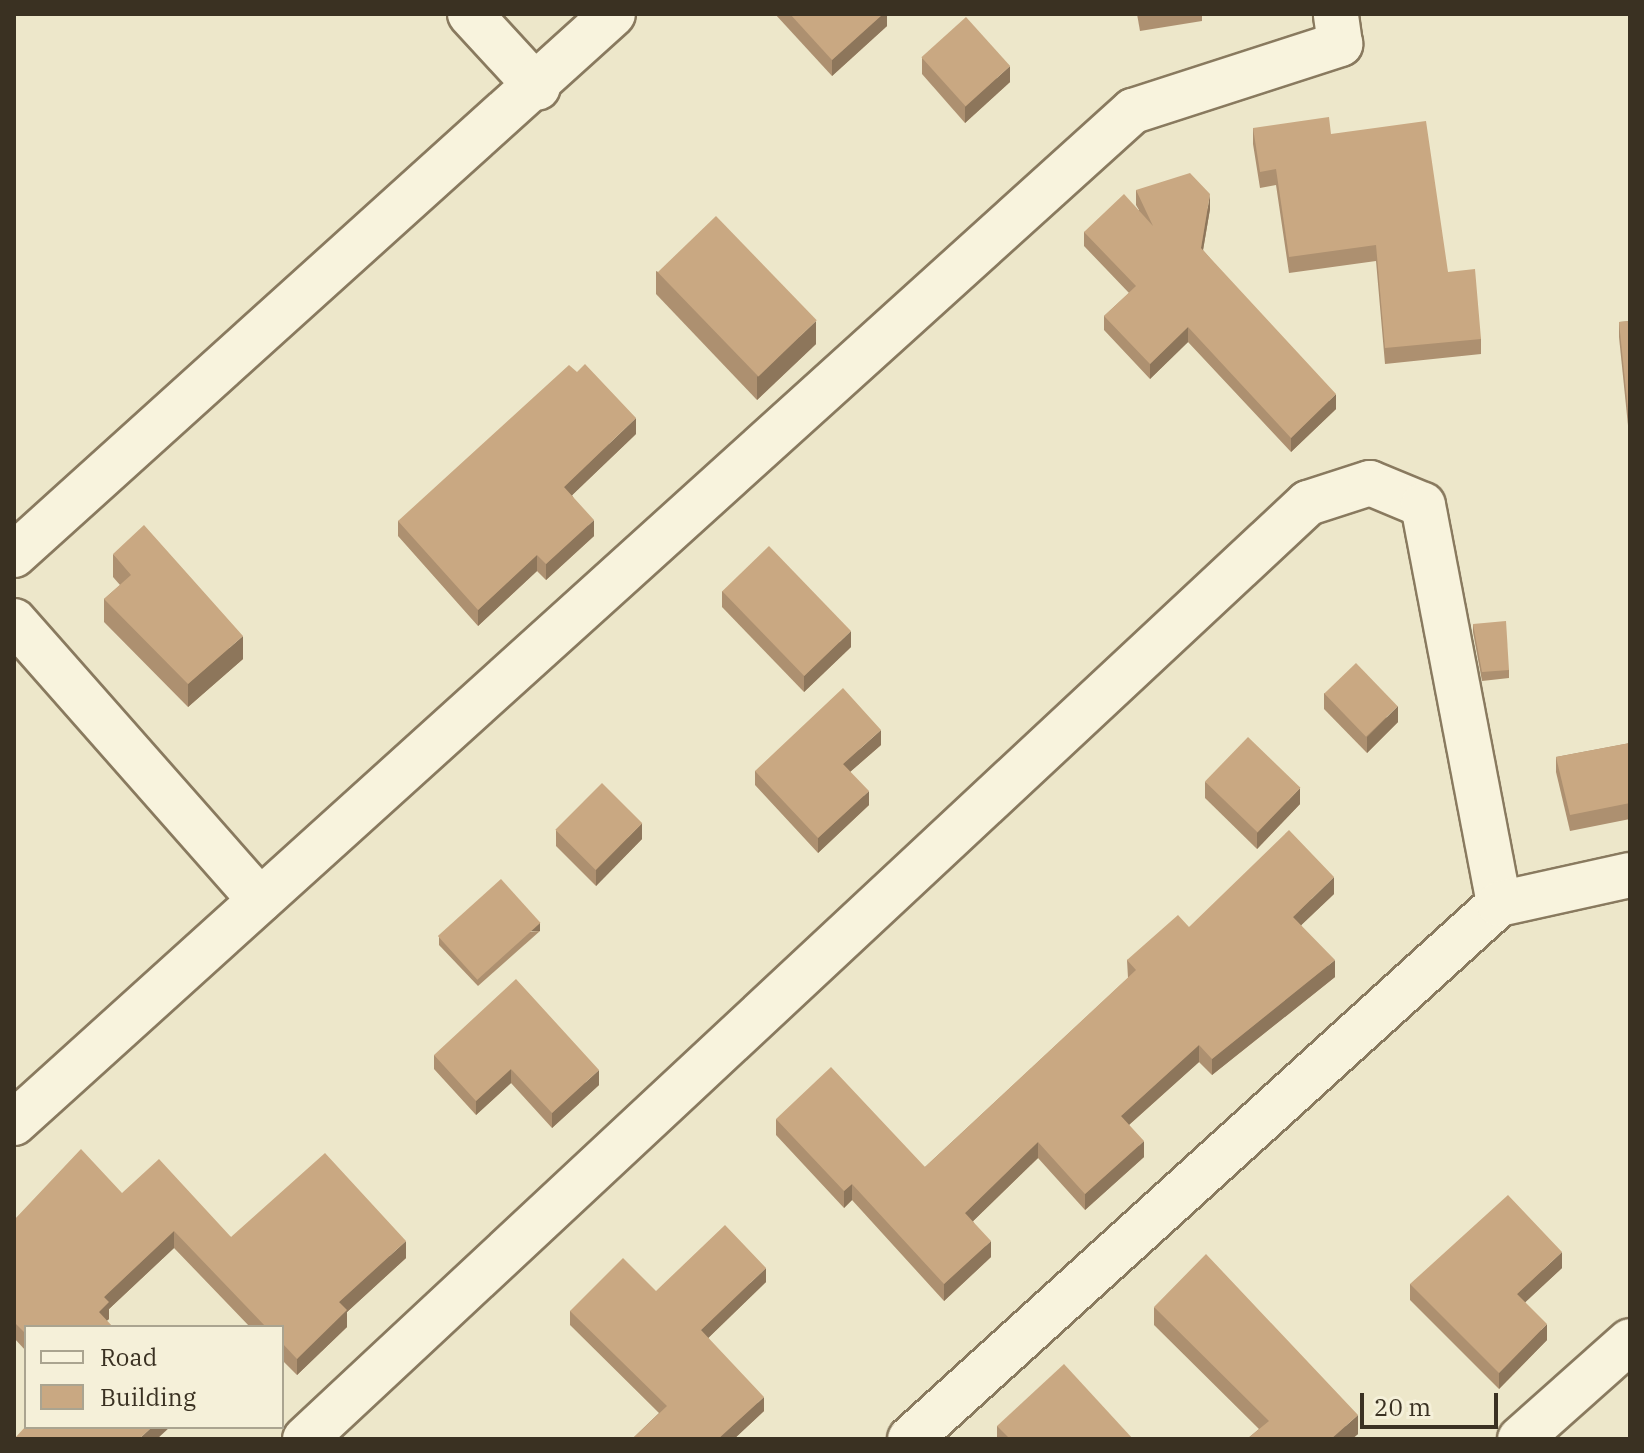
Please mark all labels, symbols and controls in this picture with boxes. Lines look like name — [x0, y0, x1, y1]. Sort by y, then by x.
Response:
legend — [24, 1325, 284, 1429]
text: Road — [100, 1341, 157, 1373]
scale bar — [1364, 1377, 1502, 1427]
text: Building — [100, 1381, 196, 1413]
text: 20 m — [1374, 1391, 1431, 1423]

